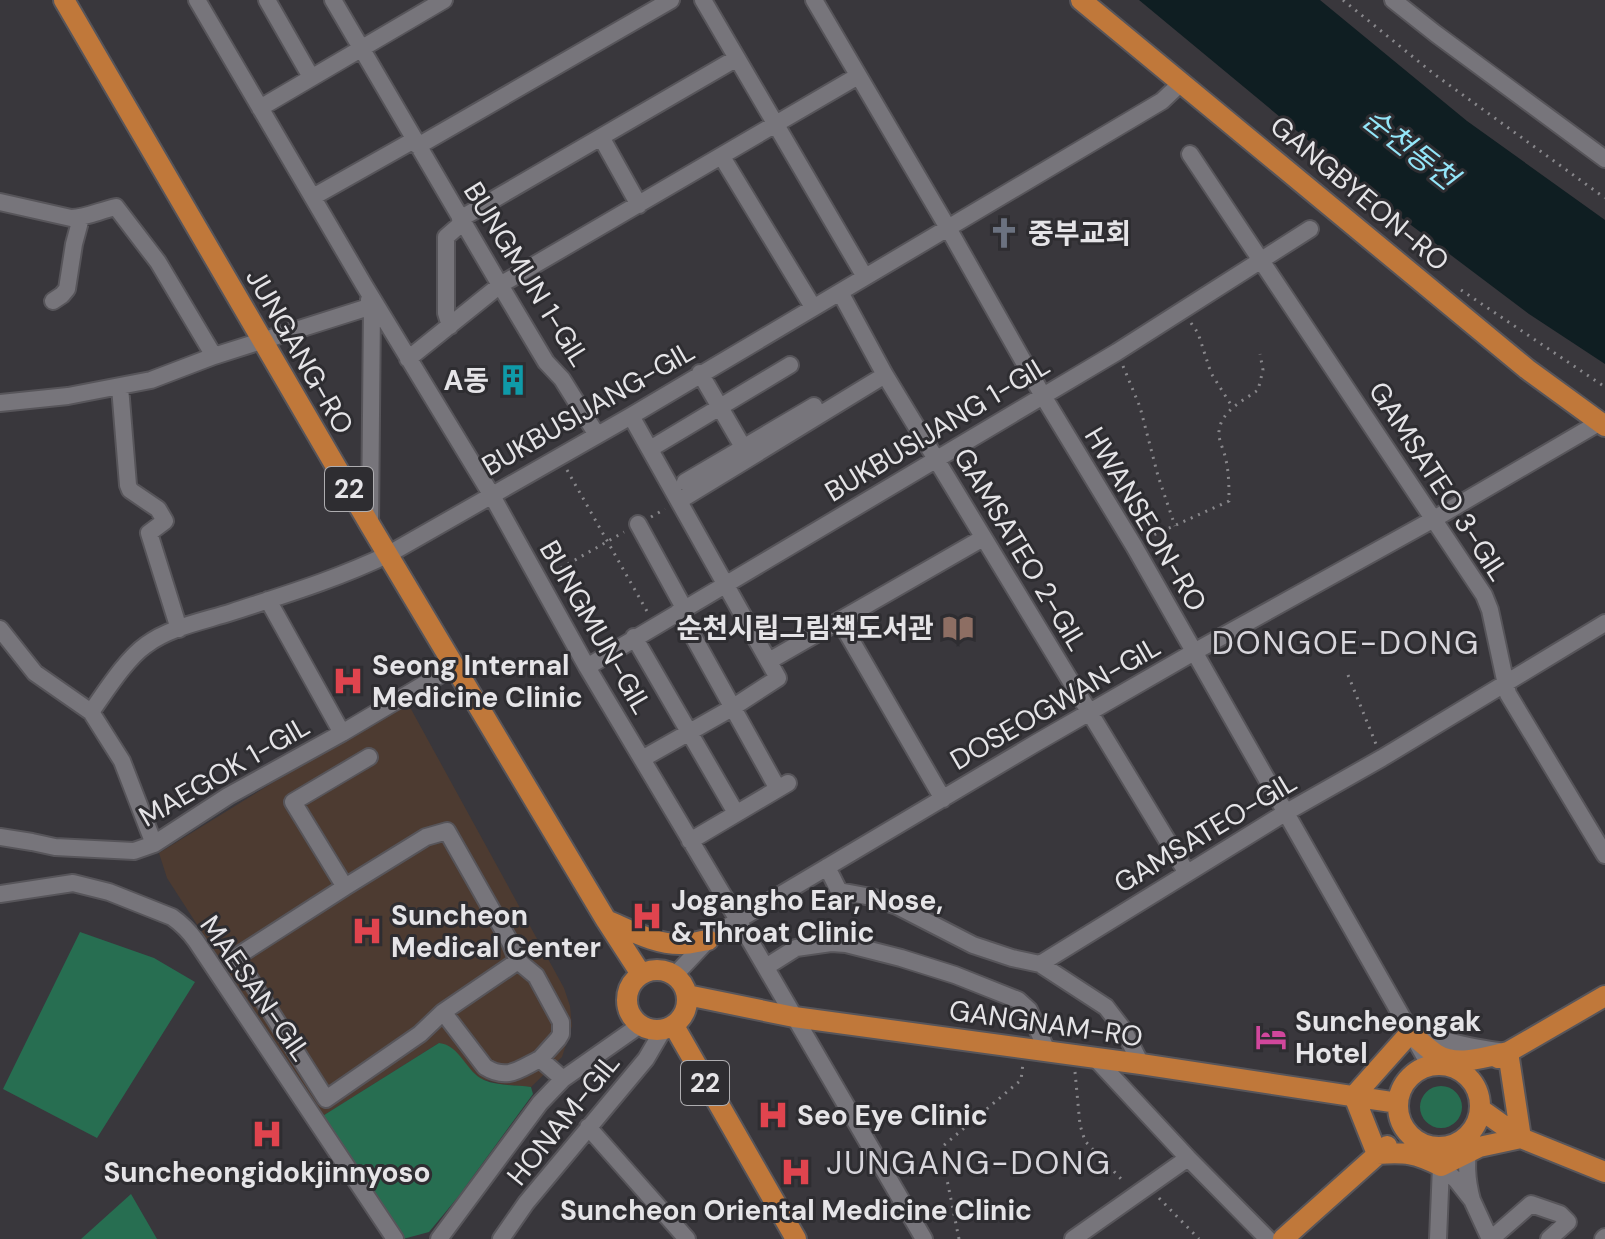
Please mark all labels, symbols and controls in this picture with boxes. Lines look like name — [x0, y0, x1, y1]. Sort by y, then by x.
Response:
water label: 순천동천 — [1355, 99, 1468, 200]
street label: GANGBYEON-RO — [1262, 108, 1457, 279]
street label: BUNGMUN 1-GIL — [455, 175, 598, 373]
place label: 중부교회 — [1028, 215, 1131, 252]
church icon: 중부교회 — [987, 216, 1021, 250]
street label: JUNGANG-RO — [237, 262, 362, 441]
street label: BUKBUSIJANG-GIL — [475, 333, 701, 484]
street label: BUKBUSIJANG 1-GIL — [818, 347, 1056, 510]
place label: A동 — [443, 362, 489, 399]
building icon: A동 — [496, 363, 530, 397]
street label: GAMSATEO 3-GIL — [1360, 374, 1517, 588]
street label: HWANSEON-RO — [1076, 420, 1215, 618]
street label: GAMSATEO 2-GIL — [945, 441, 1096, 658]
road number: 22 — [325, 467, 373, 511]
street label: BUNGMUN-GIL — [531, 534, 660, 721]
place label: 순천시립그림책도서관 — [676, 610, 934, 647]
library icon: 순천시립그림책도서관 — [941, 611, 975, 645]
district label: DONGOE-DONG — [1212, 622, 1480, 664]
street label: DOSEOGWAN-GIL — [944, 628, 1167, 779]
place label: Seong Internal Medicine Clinic — [372, 647, 583, 716]
hospital icon: Seong Internal Medicine Clinic — [331, 664, 365, 698]
street label: MAEGOK 1-GIL — [132, 708, 316, 835]
street label: GAMSATEO-GIL — [1107, 763, 1303, 902]
place label: Jogangho Ear, Nose, & Throat Clinic — [671, 882, 943, 951]
place label: Suncheon Medical Center — [391, 897, 601, 966]
hospital icon: Jogangho Ear, Nose, & Throat Clinic — [630, 899, 664, 933]
street label: MAESAN-GIL — [192, 908, 319, 1068]
hospital icon: Suncheon Medical Center — [350, 914, 384, 948]
street label: GANGNAM-RO — [947, 992, 1145, 1055]
place label: Suncheongak Hotel — [1295, 1003, 1481, 1072]
hotel icon: Suncheongak Hotel — [1254, 1020, 1288, 1054]
street label: HONAM-GIL — [499, 1046, 628, 1193]
road number: 22 — [681, 1061, 729, 1105]
place label: Seo Eye Clinic — [797, 1097, 988, 1134]
hospital icon: Seo Eye Clinic — [756, 1098, 790, 1132]
hospital icon: Suncheongidokjinnyoso — [250, 1117, 284, 1151]
district label: JUNGANG-DONG — [826, 1142, 1112, 1184]
place label: Suncheongidokjinnyoso — [103, 1154, 431, 1191]
hospital icon: Suncheon Oriental Medicine Clinic — [779, 1155, 813, 1189]
place label: Suncheon Oriental Medicine Clinic — [560, 1192, 1032, 1229]

